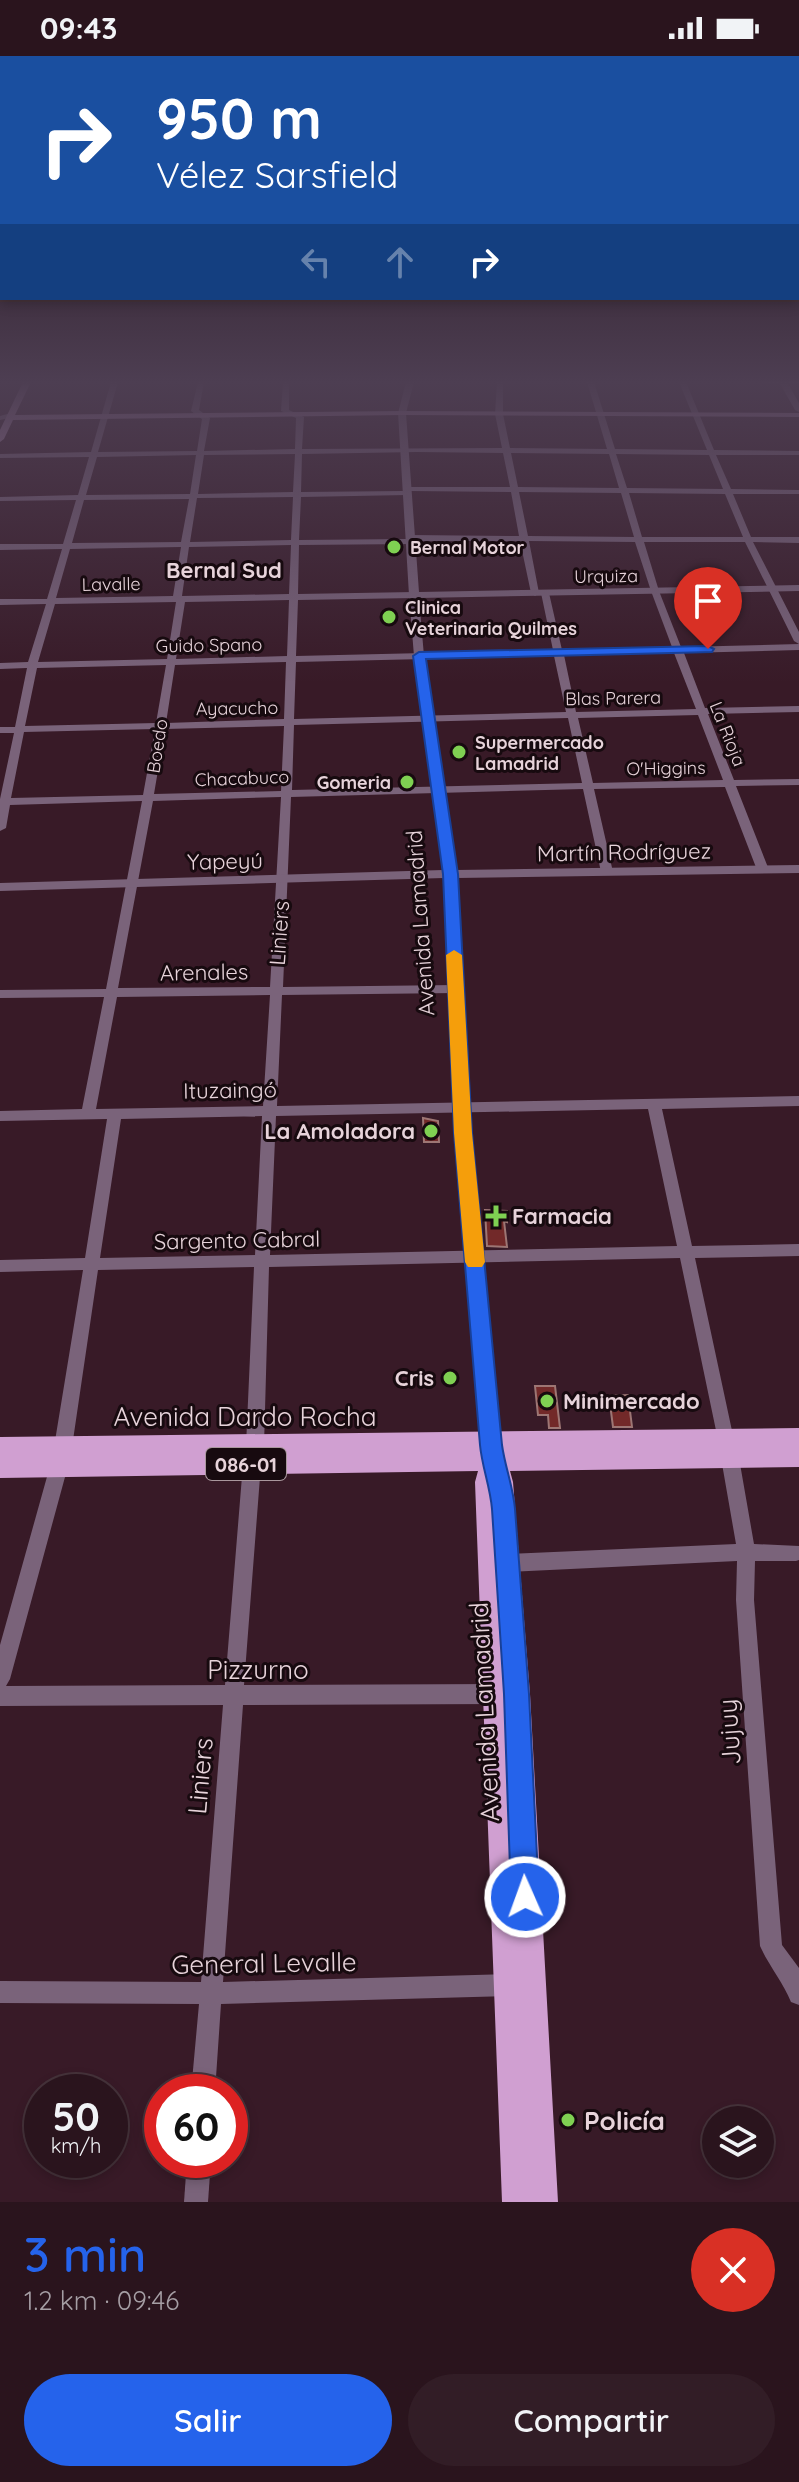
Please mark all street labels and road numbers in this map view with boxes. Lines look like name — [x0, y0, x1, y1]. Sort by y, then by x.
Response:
street label: Urquiza — [574, 564, 638, 588]
street label: Lavalle — [81, 572, 141, 596]
street label: Guido Spano — [156, 633, 262, 657]
street label: Blas Parera — [565, 686, 661, 710]
street label: Ayacucho — [196, 696, 278, 720]
street label: La Rioja — [705, 698, 751, 770]
street label: Boedo — [141, 717, 173, 775]
street label: O'Higgins — [626, 756, 706, 780]
street label: Chacabuco — [194, 765, 290, 791]
street label: Avenida Lamadrid — [400, 829, 440, 1017]
street label: Martín Rodríguez — [537, 836, 711, 868]
street label: Yapeyú — [187, 846, 263, 876]
street label: Liniers — [263, 900, 295, 966]
street label: Arenales — [160, 957, 248, 987]
street label: Ituzaingó — [183, 1075, 277, 1105]
street label: Sargento Cabral — [153, 1225, 321, 1255]
street label: Avenida Dardo Rocha — [113, 1400, 377, 1433]
road number: 086-01 — [206, 1448, 286, 1480]
street label: Avenida Lamadrid — [462, 1601, 506, 1823]
street label: Pizzurno — [207, 1653, 309, 1686]
street label: Jujuy — [710, 1698, 748, 1766]
street label: Liniers — [180, 1736, 220, 1816]
street label: General Levalle — [171, 1945, 357, 1981]

